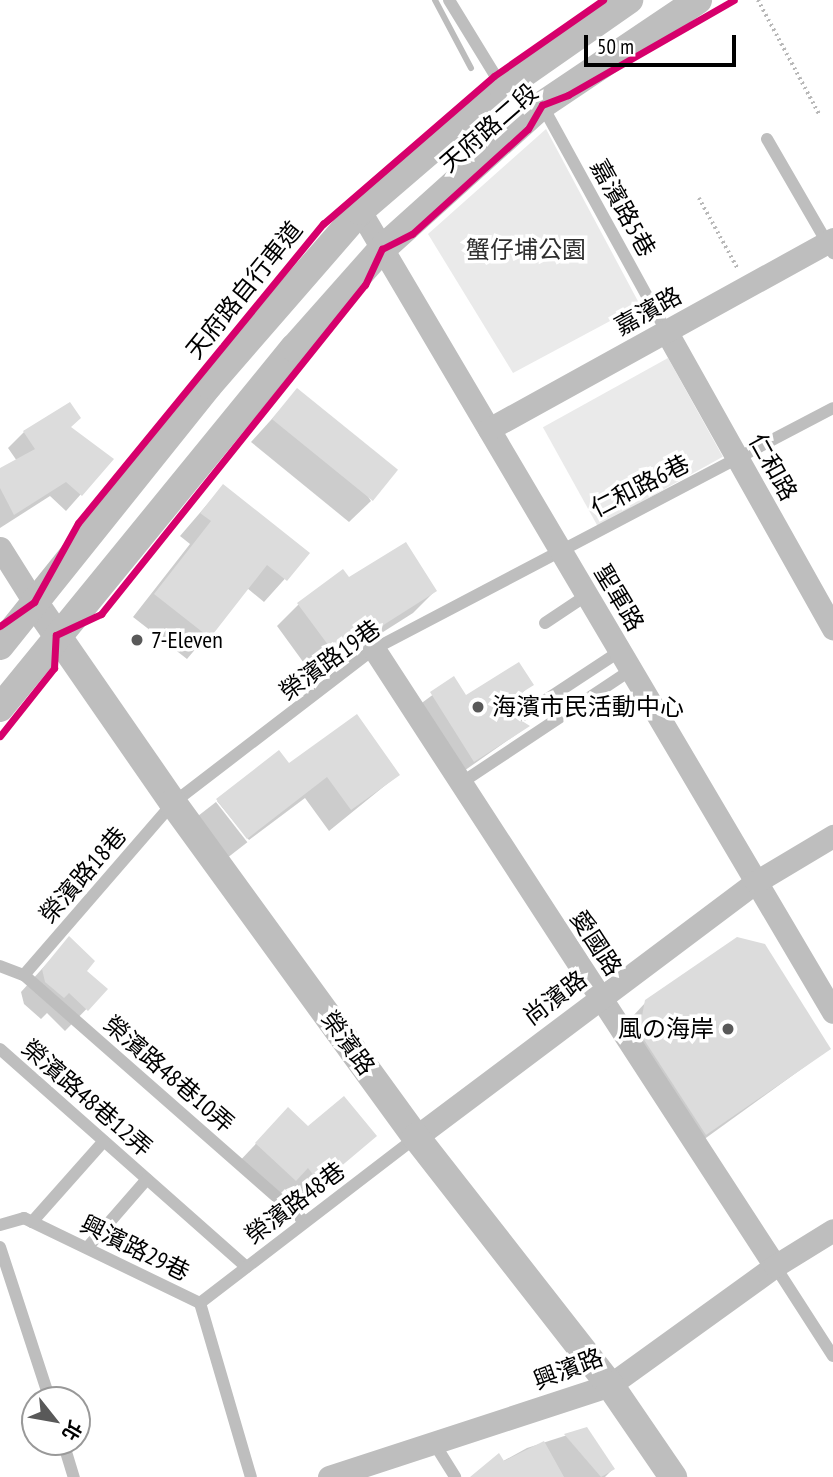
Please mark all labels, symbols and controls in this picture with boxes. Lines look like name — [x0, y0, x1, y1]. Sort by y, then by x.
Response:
scale bar — [588, 21, 740, 65]
text: 50 m — [597, 33, 634, 60]
street label: 天府路二段 — [434, 78, 544, 178]
street label: 嘉濱路5巷 — [585, 154, 661, 262]
street label: 天府路自行車道 — [180, 216, 308, 364]
park label: 蟹仔埔公園 — [466, 236, 586, 264]
street label: 嘉濱路 — [610, 281, 686, 341]
street label: 仁和路 — [743, 429, 803, 505]
street label: 仁和路6巷 — [586, 449, 694, 523]
street label: 聖軍路 — [588, 560, 650, 636]
street label: 榮濱路19巷 — [274, 614, 386, 706]
place label: 7-Eleven — [151, 626, 223, 654]
marker: 7-Eleven — [129, 632, 145, 648]
place label: 海濱市民活動中心 — [492, 693, 684, 721]
marker: 海濱市民活動中心 — [470, 699, 486, 715]
street label: 榮濱路18巷 — [34, 821, 132, 929]
street label: 愛國路 — [564, 905, 628, 981]
street label: 尚濱路 — [518, 965, 592, 1031]
street label: 榮濱路 — [315, 1005, 381, 1081]
street label: 榮濱路48巷10弄 — [98, 1010, 240, 1138]
place label: 風の海岸 — [618, 1015, 714, 1043]
marker: 風の海岸 — [720, 1021, 736, 1037]
street label: 榮濱路48巷12弄 — [16, 1034, 158, 1162]
street label: 榮濱路48巷 — [239, 1156, 351, 1250]
street label: 興濱路29巷 — [76, 1209, 194, 1287]
street label: 興濱路 — [529, 1343, 607, 1395]
north arrow — [21, 1386, 91, 1456]
text: 北 — [57, 1416, 87, 1445]

